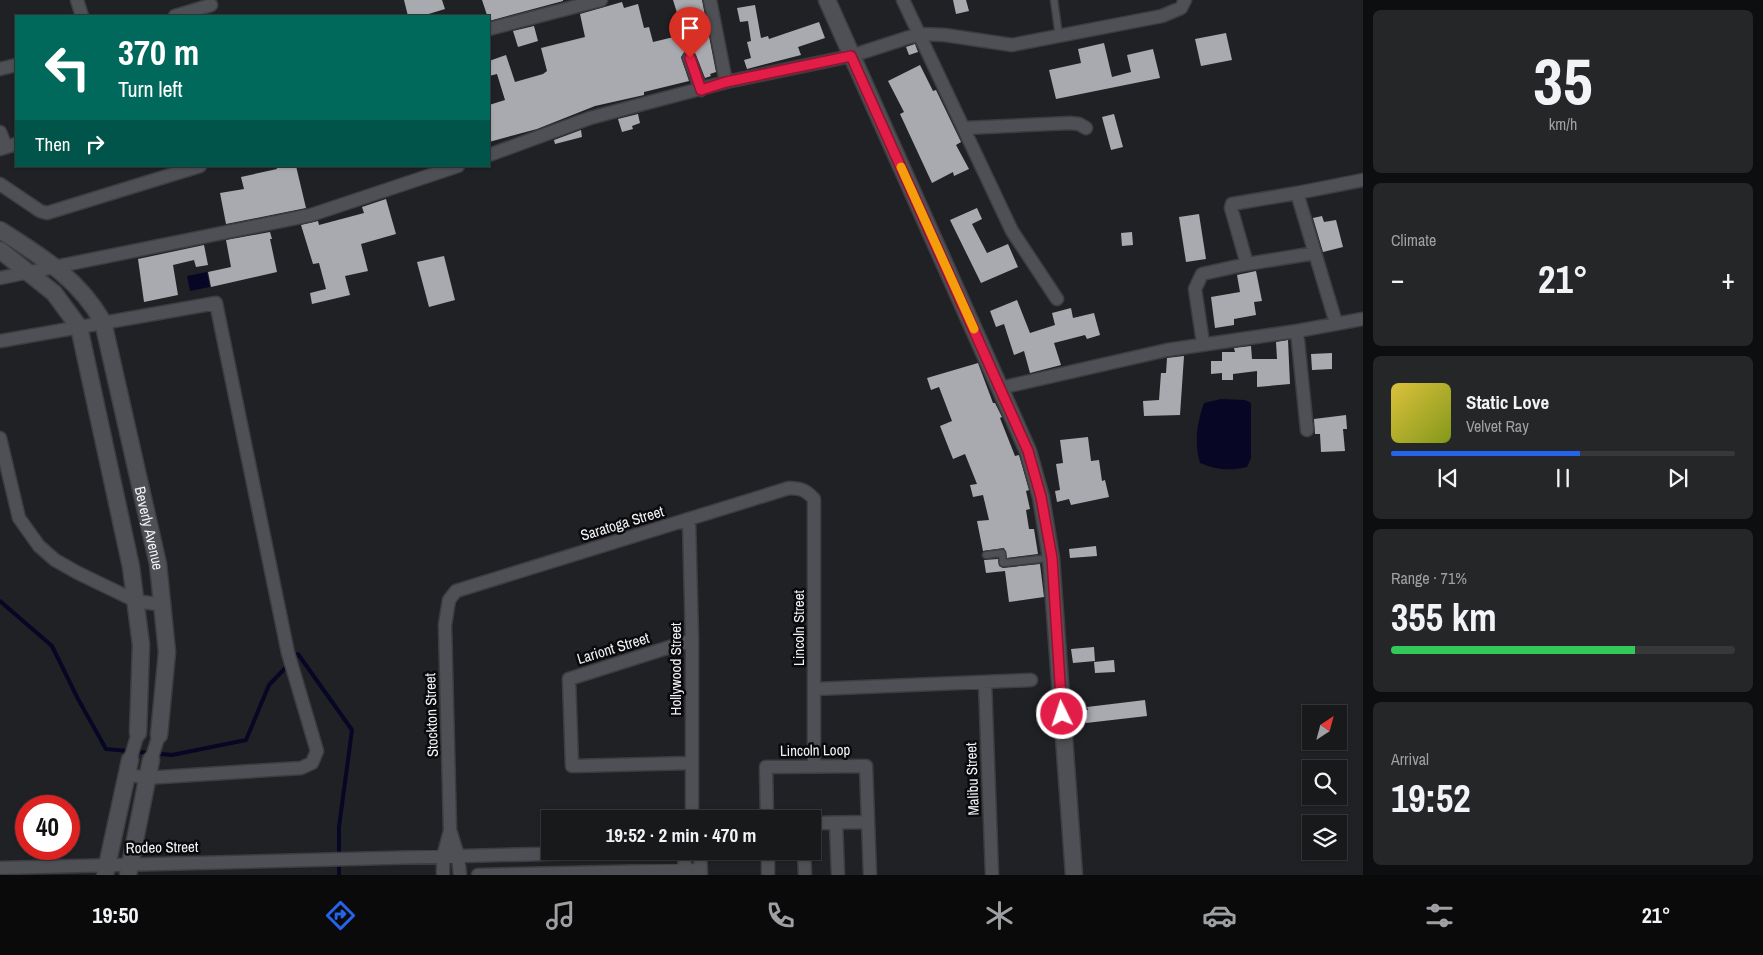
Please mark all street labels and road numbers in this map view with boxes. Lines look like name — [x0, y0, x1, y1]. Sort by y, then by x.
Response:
street label: Beverly Avenue — [130, 484, 169, 571]
street label: Saratoga Street — [578, 500, 667, 546]
street label: Lincoln Street — [788, 589, 809, 666]
street label: Hollywood Street — [665, 622, 686, 715]
street label: Lariont Street — [574, 627, 652, 669]
street label: Stockton Street — [419, 672, 443, 757]
street label: Lincoln Loop — [780, 739, 851, 761]
street label: Malibu Street — [960, 741, 984, 816]
street label: Rodeo Street — [126, 836, 199, 858]

